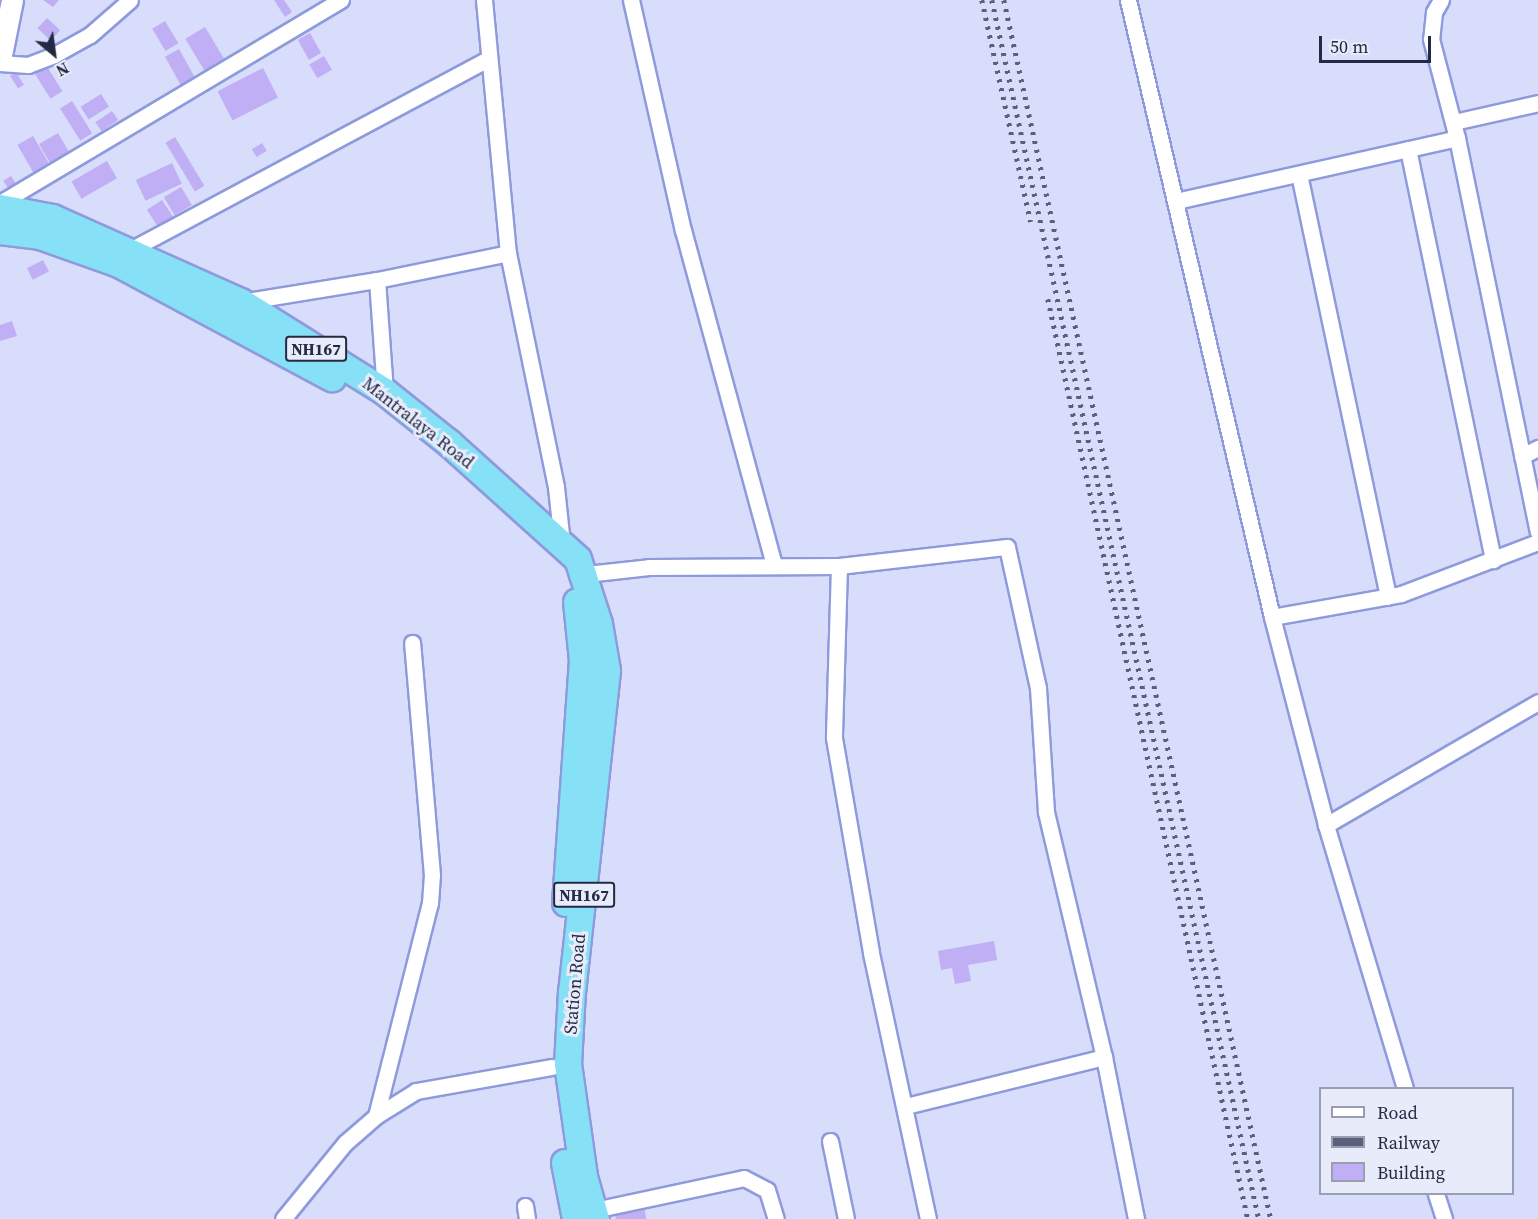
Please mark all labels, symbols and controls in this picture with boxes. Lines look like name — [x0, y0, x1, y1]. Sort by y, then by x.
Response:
north arrow — [24, 24, 84, 84]
scale bar — [1322, 24, 1434, 62]
text: 50 m — [1330, 34, 1368, 59]
text: N — [52, 57, 73, 82]
road number: NH167 — [284, 336, 348, 362]
street label: Mantralaya Road — [358, 373, 478, 473]
road number: NH167 — [552, 882, 616, 908]
street label: Station Road — [560, 933, 590, 1035]
legend — [1319, 1087, 1514, 1195]
text: Road — [1377, 1100, 1418, 1125]
text: Railway — [1377, 1130, 1440, 1155]
text: Building — [1377, 1160, 1445, 1185]

